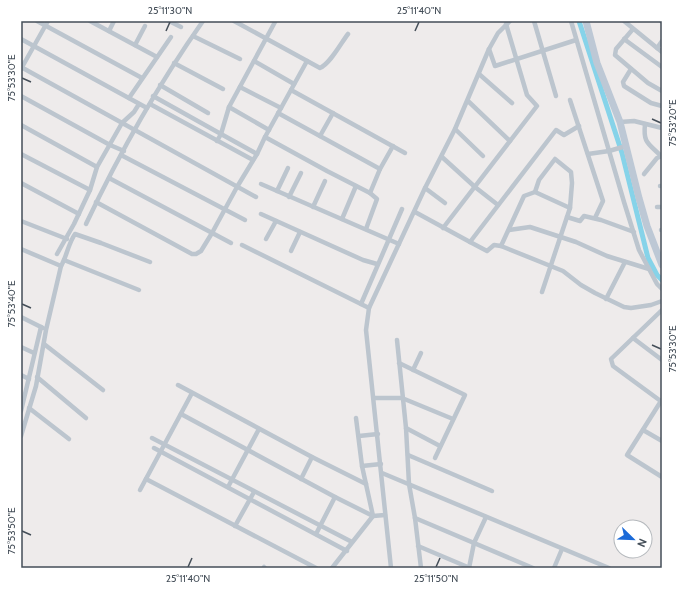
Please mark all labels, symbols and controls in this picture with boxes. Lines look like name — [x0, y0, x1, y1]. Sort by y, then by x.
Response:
text: 25°11'30"N — [148, 4, 192, 17]
text: 25°11'40"N — [397, 4, 441, 17]
text: 75°53'30"E — [5, 54, 18, 102]
text: 75°53'20"E — [666, 99, 679, 146]
text: 75°53'40"E — [5, 280, 18, 328]
text: 75°53'30"E — [666, 325, 679, 373]
text: 75°53'50"E — [5, 507, 18, 555]
north arrow — [613, 519, 653, 559]
text: N — [634, 537, 650, 549]
text: 25°11'40"N — [166, 572, 210, 585]
text: 25°11'50"N — [414, 572, 458, 585]

